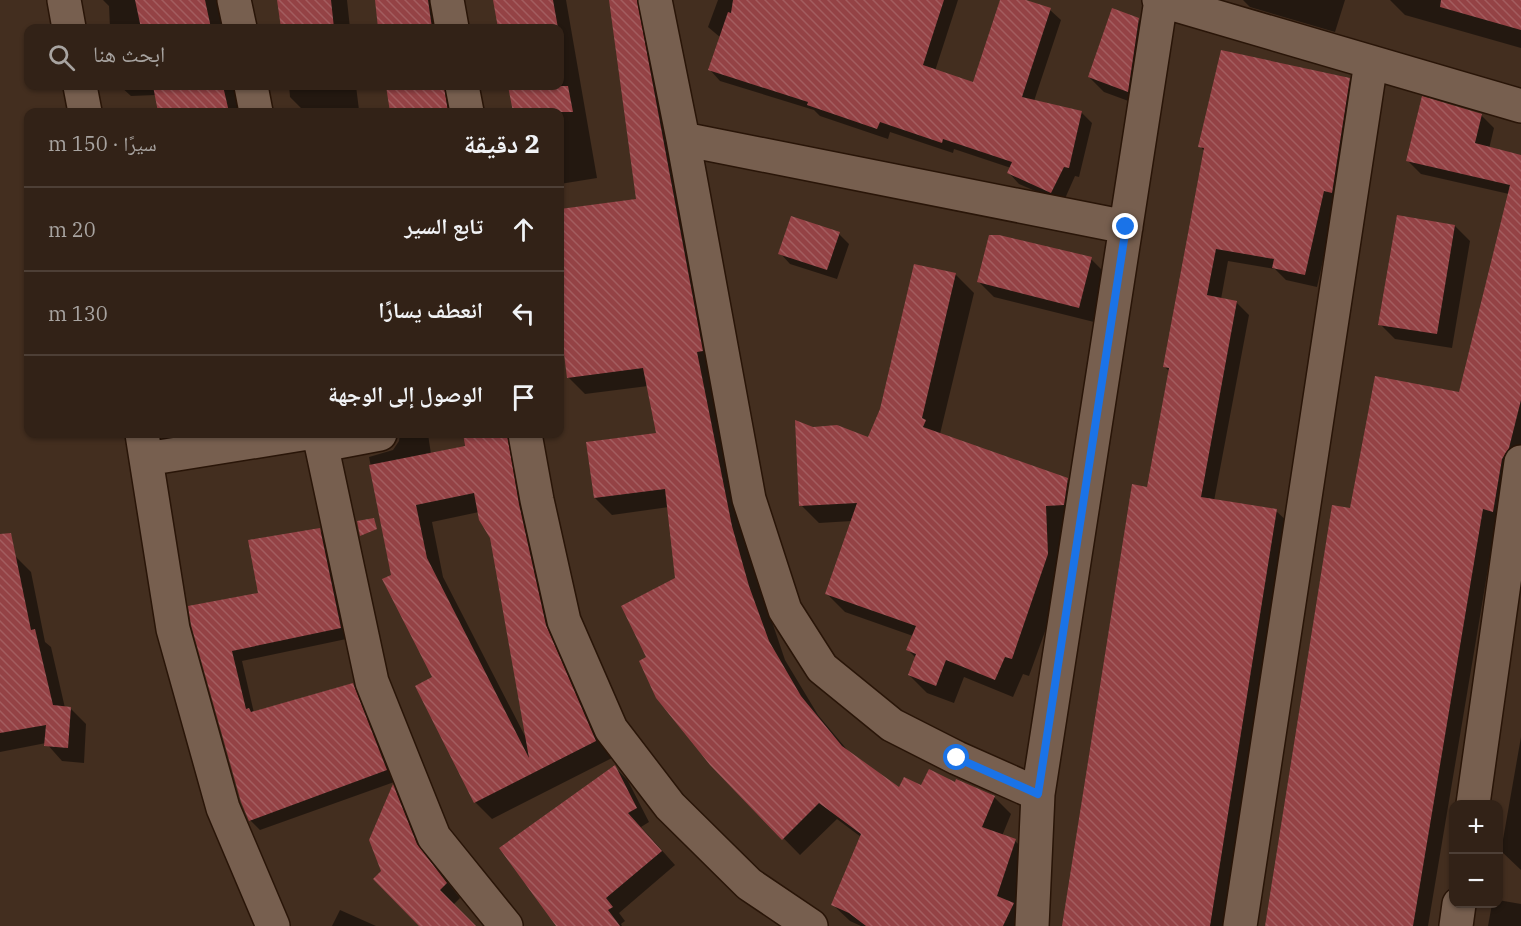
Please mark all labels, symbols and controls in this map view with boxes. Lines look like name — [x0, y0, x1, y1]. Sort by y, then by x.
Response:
search box — [24, 24, 564, 90]
text: ابحث هنا — [93, 39, 165, 68]
icon: search — [45, 41, 78, 74]
text: 2 دقيقة — [464, 126, 540, 160]
text: سيرًا · 150 m — [48, 130, 157, 157]
text: تابع السير — [405, 211, 483, 240]
icon: ahead — [507, 213, 540, 246]
route end — [1112, 213, 1138, 239]
text: 20 m — [48, 216, 96, 243]
text: انعطف يسارًا — [378, 295, 483, 324]
icon: left — [507, 297, 540, 330]
text: 130 m — [48, 300, 108, 327]
text: الوصول إلى الوجهة — [328, 379, 483, 408]
icon: arrive — [507, 381, 540, 414]
route start — [943, 744, 969, 770]
map controls — [1449, 800, 1503, 908]
button: + — [1449, 800, 1503, 854]
button: − — [1449, 854, 1503, 908]

